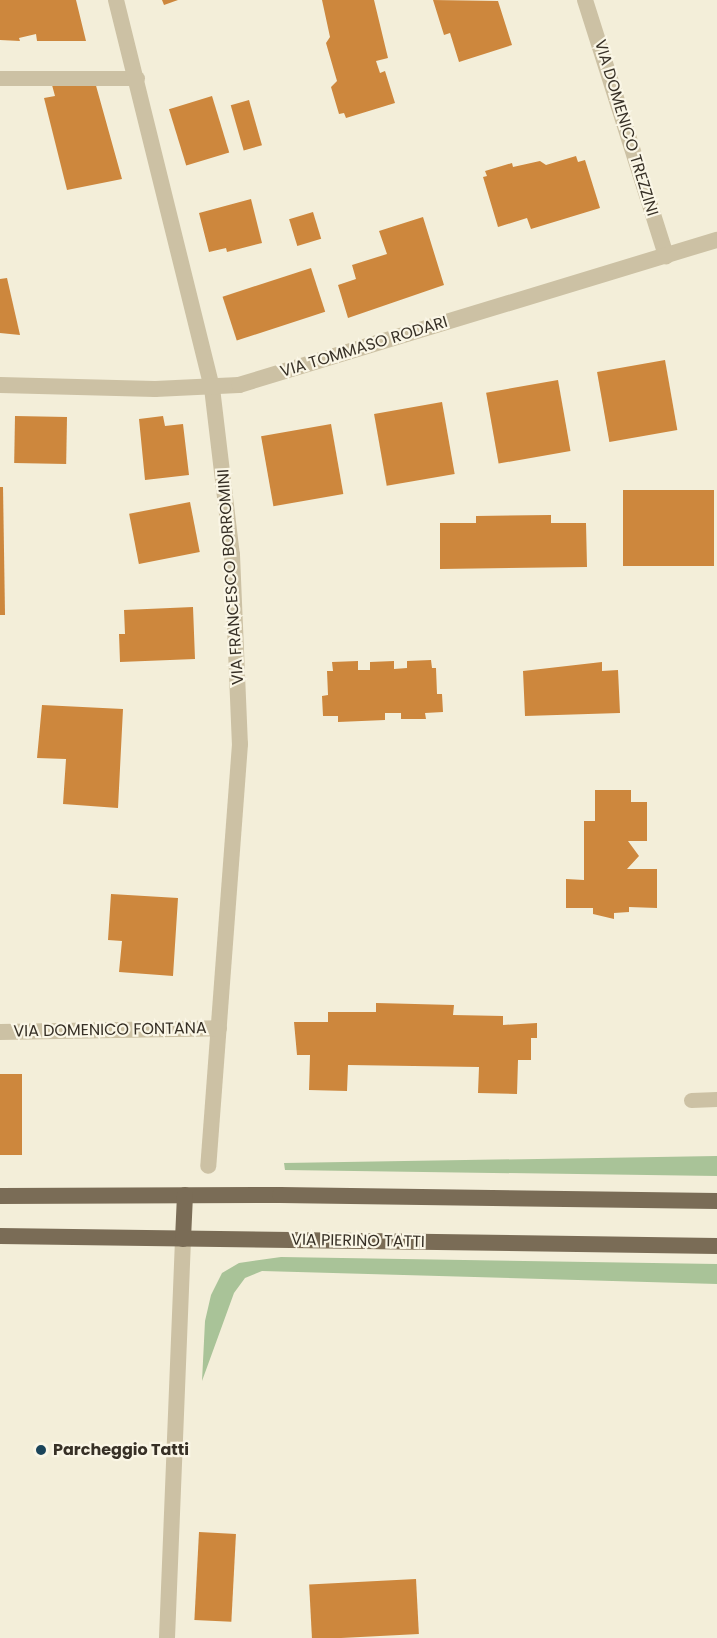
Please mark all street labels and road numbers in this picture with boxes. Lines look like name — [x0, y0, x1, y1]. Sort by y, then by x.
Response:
street label: VIA DOMENICO TREZZINI — [590, 38, 662, 218]
street label: VIA TOMMASO RODARI — [278, 312, 450, 382]
street label: VIA FRANCESCO BORROMINI — [214, 469, 248, 685]
street label: VIA DOMENICO FONTANA — [13, 1019, 207, 1041]
street label: VIA PIERINO TATTI — [291, 1230, 425, 1252]

